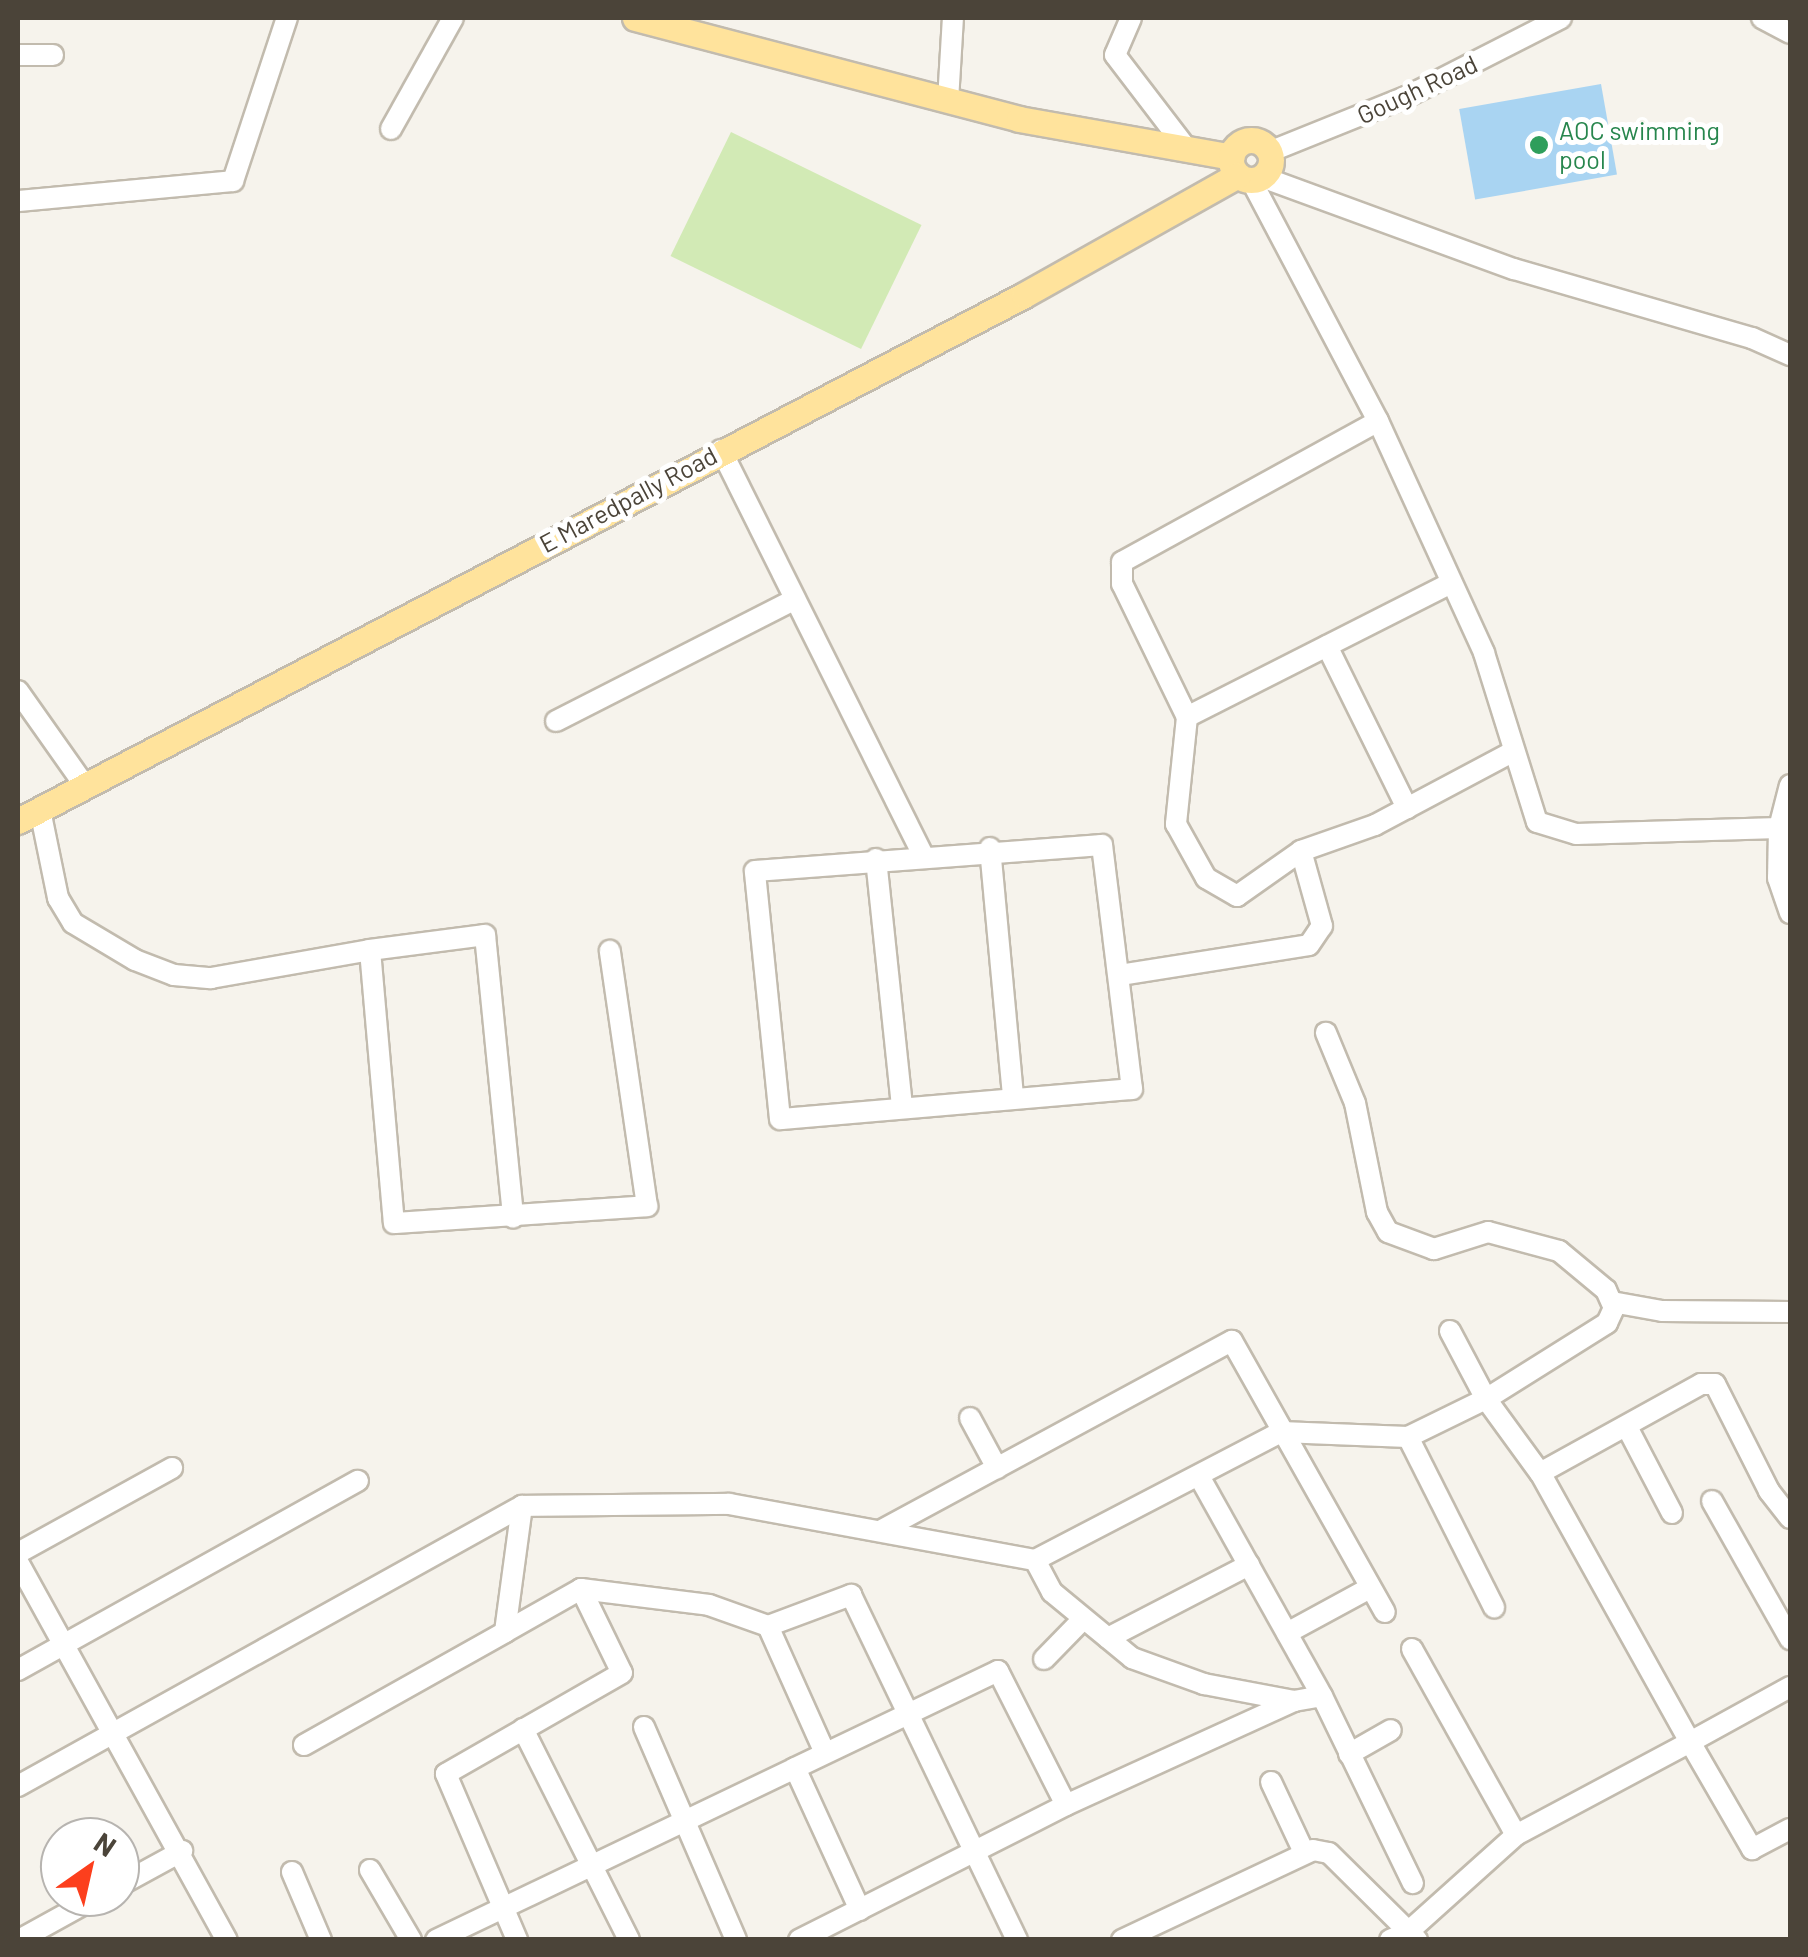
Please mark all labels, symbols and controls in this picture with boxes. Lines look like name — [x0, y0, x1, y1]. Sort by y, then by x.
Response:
street label: Gough Road — [1352, 48, 1482, 130]
place label: AOC swimming pool — [1559, 116, 1720, 175]
marker: AOC swimming pool — [1528, 134, 1550, 156]
street label: E Maredpally Road — [534, 440, 722, 558]
north arrow — [40, 1817, 140, 1917]
text: N — [88, 1824, 123, 1863]

